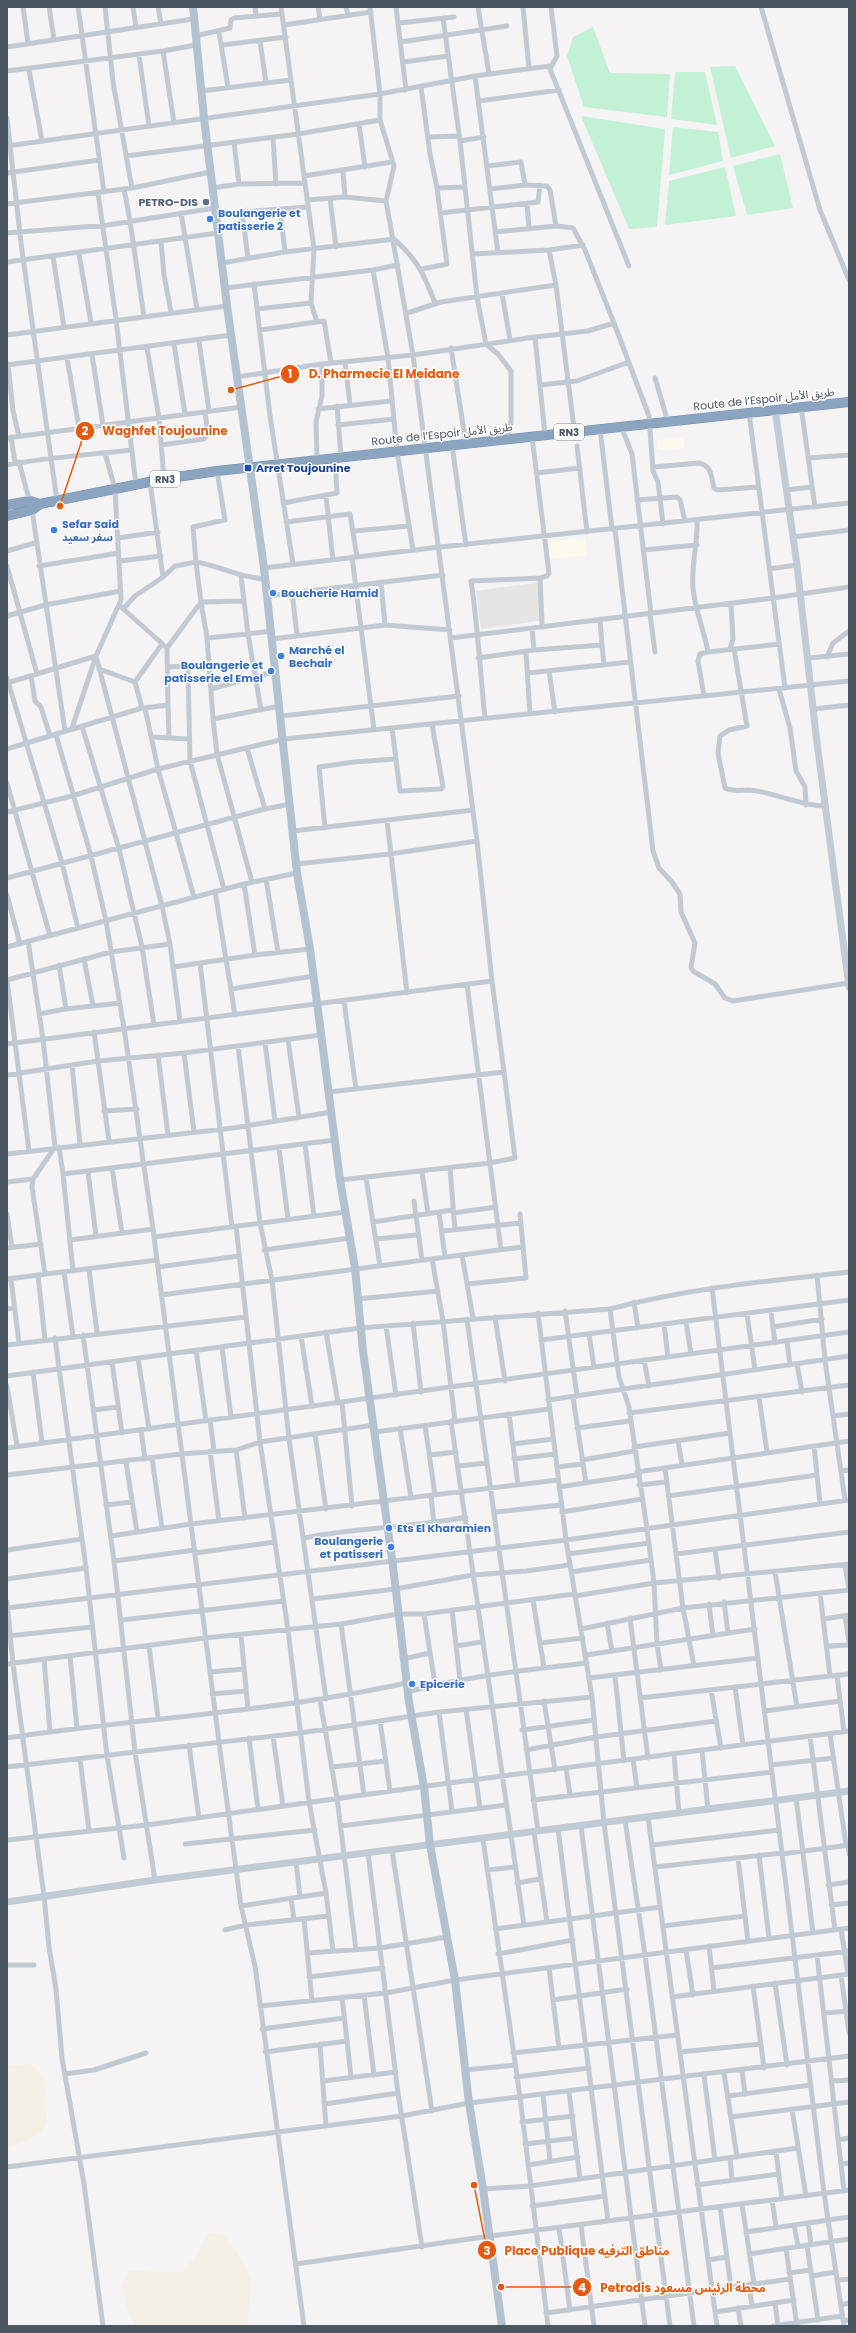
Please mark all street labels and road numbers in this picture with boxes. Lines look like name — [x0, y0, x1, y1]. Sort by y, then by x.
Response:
street label: Route de l’Espoir طريق الأمل — [693, 384, 835, 414]
street label: Route de l’Espoir طريق الأمل — [371, 419, 513, 449]
road number: RN3 — [554, 424, 584, 440]
road number: RN3 — [150, 471, 180, 487]

